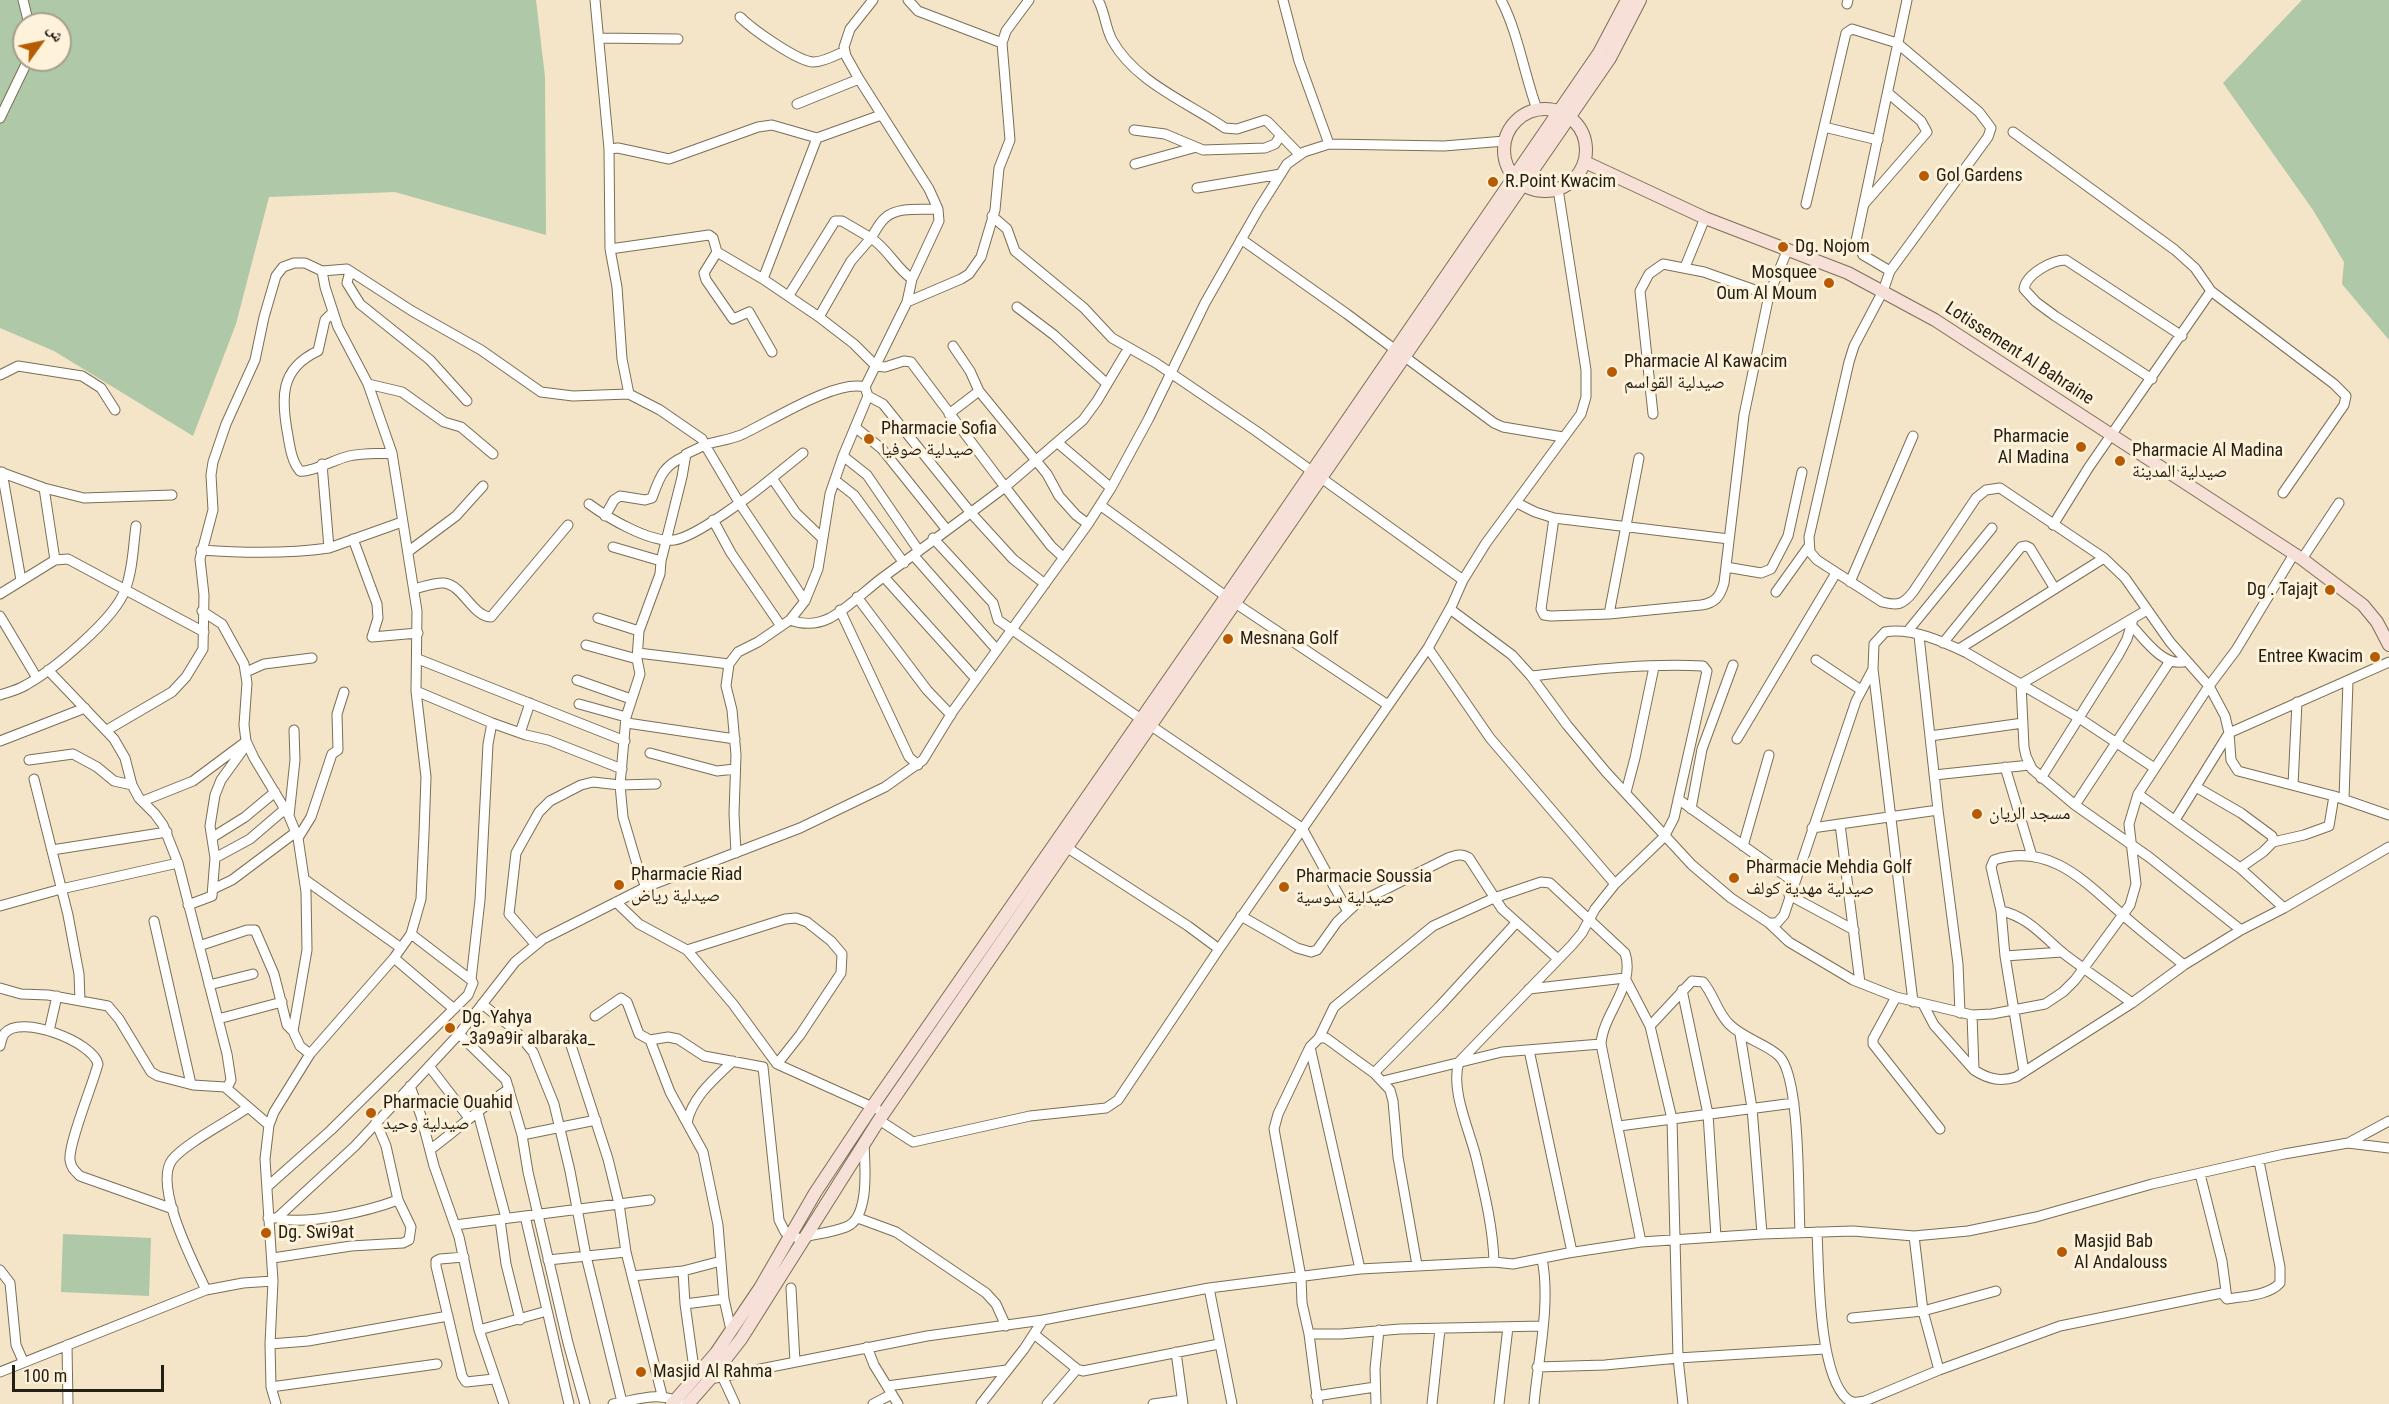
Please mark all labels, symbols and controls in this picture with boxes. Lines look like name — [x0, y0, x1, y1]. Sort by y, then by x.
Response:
north arrow — [12, 12, 72, 72]
text: ش — [43, 21, 68, 45]
place label: Gol Gardens — [1936, 165, 2023, 187]
marker: Gol Gardens — [1917, 169, 1931, 183]
place label: R.Point Kwacim — [1505, 171, 1616, 193]
marker: R.Point Kwacim — [1486, 175, 1500, 189]
place label: Dg. Nojom — [1795, 236, 1870, 258]
marker: Dg. Nojom — [1776, 240, 1790, 254]
place label: Mosquee Oum Al Moum — [1716, 262, 1817, 304]
marker: Mosquee Oum Al Moum — [1822, 276, 1836, 290]
street label: Lotissement Al Bahraine — [1941, 298, 2097, 410]
place label: Pharmacie Al Kawacim صيدلية القواسم — [1624, 351, 1787, 394]
marker: Pharmacie Al Kawacim صيدلية القواسم — [1605, 365, 1619, 379]
place label: Pharmacie Sofia صيدلية صوفيا — [881, 418, 997, 460]
place label: Pharmacie Al Madina — [1993, 426, 2069, 468]
marker: Pharmacie Sofia صيدلية صوفيا — [862, 432, 876, 446]
marker: Pharmacie Al Madina — [2074, 440, 2088, 454]
place label: Pharmacie Al Madina صيدلية المدينة — [2132, 440, 2283, 482]
marker: Pharmacie Al Madina صيدلية المدينة — [2113, 454, 2127, 468]
place label: Dg . Tajajt — [2247, 579, 2318, 601]
marker: Dg . Tajajt — [2323, 583, 2337, 597]
place label: Mesnana Golf — [1240, 628, 1339, 650]
marker: Mesnana Golf — [1221, 632, 1235, 646]
place label: Entree Kwacim — [2258, 646, 2363, 668]
marker: Entree Kwacim — [2368, 650, 2382, 664]
place label: مسجد الريان — [1989, 803, 2070, 825]
marker: مسجد الريان — [1970, 807, 1984, 821]
place label: Pharmacie Mehdia Golf صيدلية مهدية كولف — [1746, 857, 1912, 900]
place label: Pharmacie Riad صيدلية رياض — [631, 864, 742, 906]
place label: Pharmacie Soussia صيدلية سوسية — [1296, 866, 1432, 908]
marker: Pharmacie Mehdia Golf صيدلية مهدية كولف — [1727, 871, 1741, 885]
marker: Pharmacie Riad صيدلية رياض — [612, 878, 626, 892]
marker: Pharmacie Soussia صيدلية سوسية — [1277, 880, 1291, 894]
place label: Dg. Yahya _3a9a9ir albaraka_ — [462, 1007, 595, 1050]
marker: Dg. Yahya _3a9a9ir albaraka_ — [443, 1021, 457, 1035]
place label: Pharmacie Ouahid صيدلية وحيد — [383, 1092, 513, 1134]
marker: Pharmacie Ouahid صيدلية وحيد — [364, 1106, 378, 1120]
place label: Dg. Swi9at — [278, 1222, 354, 1244]
marker: Dg. Swi9at — [259, 1226, 273, 1240]
place label: Masjid Bab Al Andalouss — [2074, 1231, 2168, 1274]
marker: Masjid Bab Al Andalouss — [2055, 1245, 2069, 1259]
scale bar — [15, 1353, 166, 1391]
place label: Masjid Al Rahma — [653, 1361, 772, 1383]
text: 100 m — [23, 1365, 67, 1386]
marker: Masjid Al Rahma — [634, 1365, 648, 1379]

